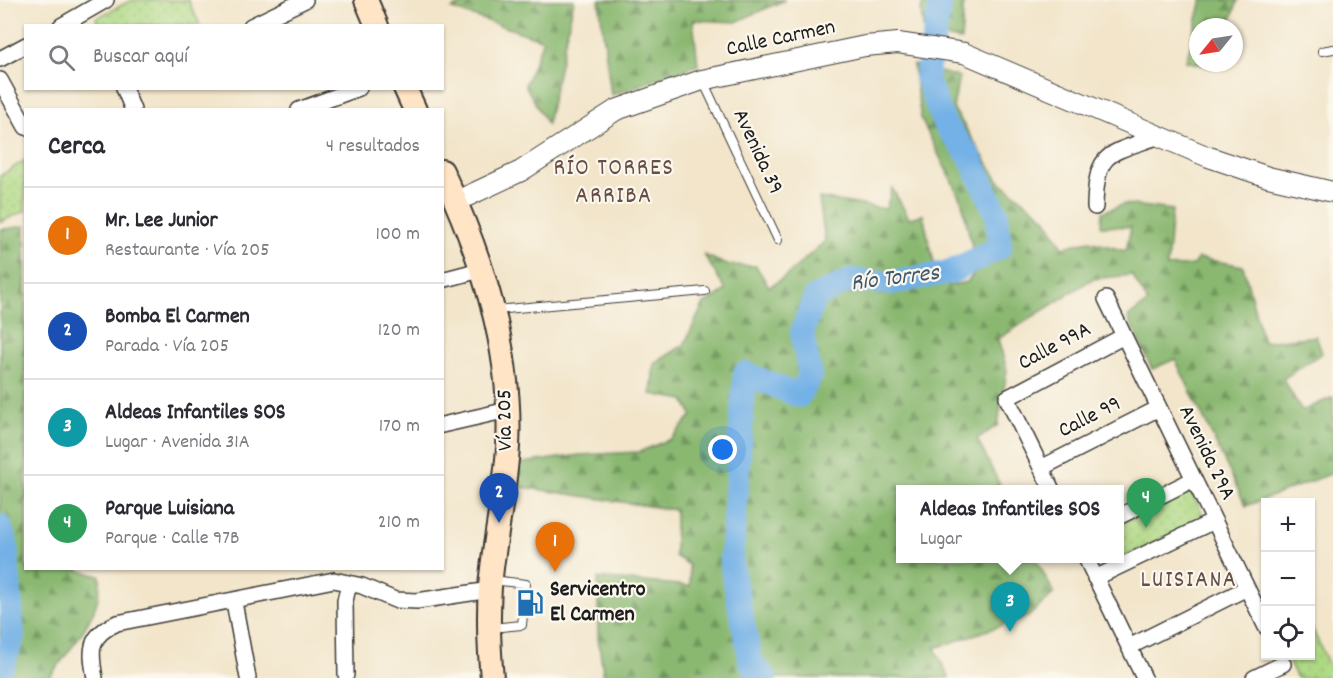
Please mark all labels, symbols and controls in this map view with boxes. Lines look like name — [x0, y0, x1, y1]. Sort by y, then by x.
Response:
street label: Calle Carmen — [724, 12, 838, 66]
north arrow — [1189, 18, 1243, 72]
search box — [24, 24, 444, 90]
icon: search — [45, 41, 78, 74]
text: Buscar aquí — [93, 42, 188, 73]
street label: Avenida 39 — [724, 104, 790, 200]
text: Cerca — [48, 129, 105, 166]
text: 4 resultados — [326, 133, 420, 161]
district label: RÍO TORRES ARRIBA — [554, 152, 674, 214]
text: Mr. Lee Junior — [105, 206, 218, 237]
text: 1 — [65, 221, 70, 249]
text: 100 m — [376, 221, 420, 249]
text: Restaurante · Vía 205 — [105, 237, 269, 265]
water label: Río Torres — [849, 257, 942, 301]
text: Bomba El Carmen — [105, 302, 250, 333]
street label: Calle 99A — [1013, 315, 1097, 379]
text: 2 — [63, 317, 72, 345]
text: 120 m — [378, 317, 420, 345]
text: Parada · Vía 205 — [105, 333, 229, 361]
street label: Vía 205 — [490, 389, 522, 451]
street label: Calle 99 — [1053, 389, 1127, 447]
text: Aldeas Infantiles SOS — [105, 398, 285, 429]
street label: Avenida 29A — [1170, 400, 1242, 506]
text: 3 — [63, 413, 72, 441]
text: 170 m — [379, 413, 420, 441]
text: Lugar · Avenida 31A — [105, 429, 250, 457]
your location — [708, 435, 737, 464]
pin: 2 — [480, 474, 518, 523]
pin: 4 — [1126, 478, 1166, 528]
popup — [896, 485, 1124, 563]
text: Parque Luisiana — [105, 494, 234, 525]
text: Aldeas Infantiles SOS — [920, 495, 1100, 526]
map controls — [1261, 498, 1315, 660]
button: + — [1261, 498, 1315, 552]
text: 4 — [63, 509, 72, 537]
text: 210 m — [378, 509, 420, 537]
pin: 1 — [536, 522, 574, 572]
text: Parque · Calle 97B — [105, 525, 239, 553]
text: Lugar — [920, 526, 962, 554]
button: − — [1261, 552, 1315, 606]
district label: LUISIANA — [1141, 564, 1237, 598]
place label: Servicentro El Carmen — [550, 575, 646, 631]
pin: 3 — [990, 582, 1030, 632]
fuel station icon: Servicentro El Carmen — [515, 588, 545, 618]
button: locate — [1261, 606, 1315, 660]

